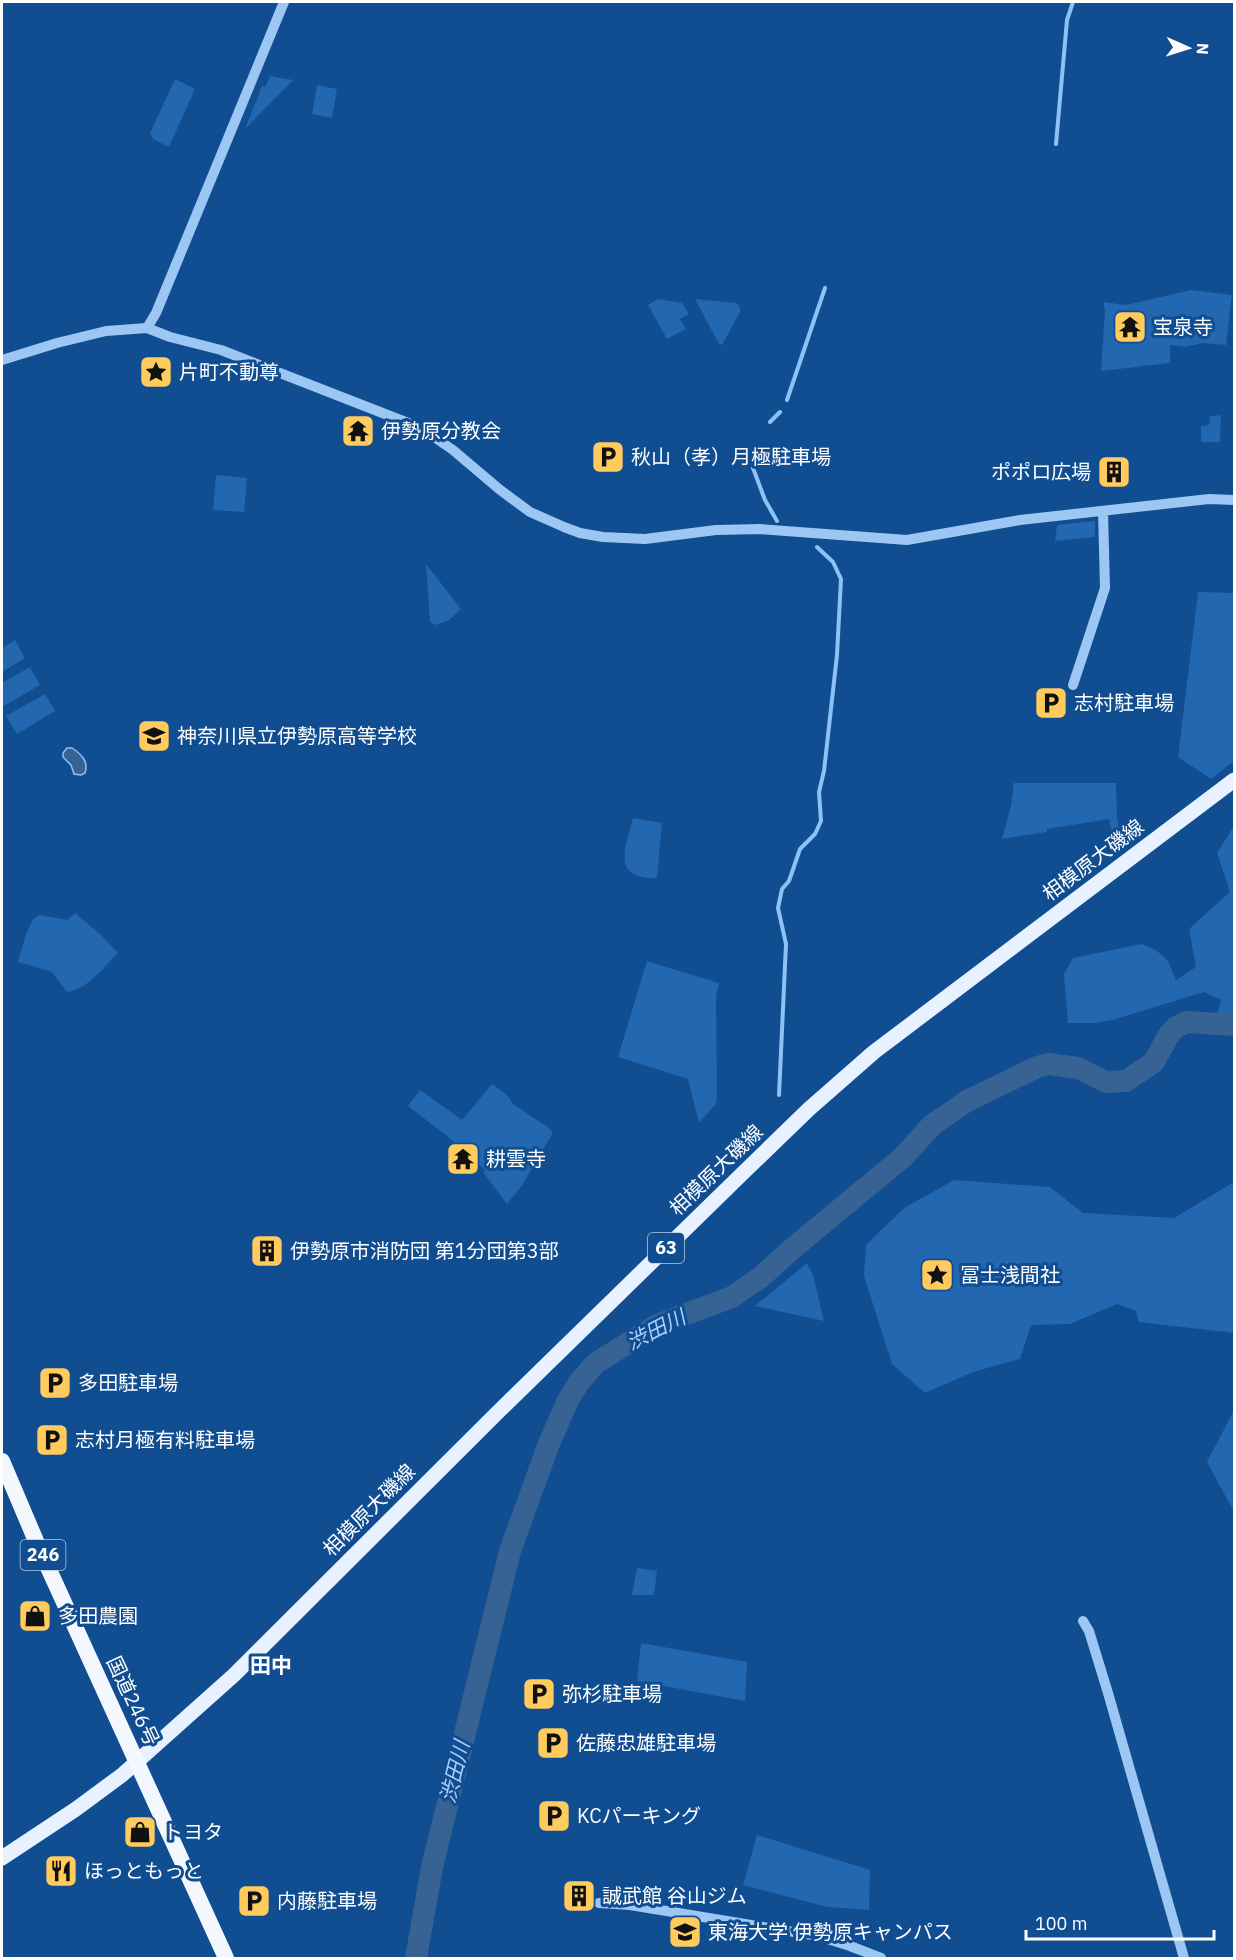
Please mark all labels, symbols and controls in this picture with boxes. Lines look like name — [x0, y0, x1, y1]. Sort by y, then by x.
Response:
north arrow — [1158, 18, 1218, 78]
text: N — [1193, 42, 1213, 55]
temple icon: 宝泉寺 — [1112, 309, 1148, 345]
place label: 宝泉寺 — [1153, 313, 1213, 340]
place icon: 片町不動尊 — [138, 354, 174, 390]
place label: 片町不動尊 — [179, 358, 279, 385]
temple icon: 伊勢原分教会 — [340, 413, 376, 449]
place label: 伊勢原分教会 — [381, 417, 501, 444]
parking icon: 秋山（孝）月極駐車場 — [590, 439, 626, 475]
place label: 秋山（孝）月極駐車場 — [631, 443, 831, 470]
building icon: ポポロ広場 — [1096, 454, 1132, 490]
place label: ポポロ広場 — [991, 458, 1091, 485]
parking icon: 志村駐車場 — [1033, 685, 1069, 721]
place label: 志村駐車場 — [1074, 689, 1174, 716]
school or university icon: 神奈川県立伊勢原高等学校 — [136, 718, 172, 754]
place label: 神奈川県立伊勢原高等学校 — [177, 722, 417, 749]
street label: 相模原大磯線 — [1037, 813, 1149, 906]
street label: 相模原大磯線 — [663, 1118, 768, 1221]
temple icon: 耕雲寺 — [445, 1141, 481, 1177]
place label: 耕雲寺 — [486, 1145, 546, 1172]
building icon: 伊勢原市消防団 第1分団第3部 — [249, 1233, 285, 1269]
road number: 63 — [648, 1233, 684, 1263]
place label: 伊勢原市消防団 第1分団第3部 — [290, 1237, 559, 1264]
place icon: 冨士浅間社 — [919, 1257, 955, 1293]
place label: 冨士浅間社 — [960, 1261, 1060, 1288]
water label: 渋田川 — [621, 1301, 692, 1356]
parking icon: 多田駐車場 — [37, 1365, 73, 1401]
place label: 多田駐車場 — [78, 1369, 178, 1396]
parking icon: 志村月極有料駐車場 — [34, 1422, 70, 1458]
place label: 志村月極有料駐車場 — [75, 1426, 255, 1453]
street label: 相模原大磯線 — [317, 1458, 421, 1562]
road number: 246 — [20, 1540, 66, 1570]
shop icon: 多田農園 — [17, 1598, 53, 1634]
place label: 多田農園 — [58, 1602, 138, 1629]
district label: 田中 — [250, 1651, 292, 1679]
street label: 国道246号 — [101, 1652, 166, 1750]
parking icon: 弥杉駐車場 — [521, 1676, 557, 1712]
place label: 弥杉駐車場 — [562, 1680, 662, 1707]
parking icon: 佐藤忠雄駐車場 — [535, 1725, 571, 1761]
place label: 佐藤忠雄駐車場 — [576, 1729, 716, 1756]
water label: 渋田川 — [433, 1736, 476, 1806]
parking icon: KCパーキング — [536, 1798, 572, 1834]
place label: KCパーキング — [577, 1802, 701, 1829]
shop icon: トヨタ — [122, 1814, 158, 1850]
place label: トヨタ — [163, 1818, 223, 1845]
restaurant icon: ほっともっと — [43, 1853, 79, 1889]
place label: ほっともっと — [84, 1857, 204, 1884]
building icon: 誠武館 谷山ジム — [561, 1878, 597, 1914]
place label: 誠武館 谷山ジム — [602, 1882, 747, 1909]
parking icon: 内藤駐車場 — [236, 1883, 272, 1919]
place label: 内藤駐車場 — [277, 1887, 377, 1914]
scale bar — [1026, 1903, 1214, 1941]
text: 100 m — [1035, 1912, 1087, 1935]
school or university icon: 東海大学 伊勢原キャンパス — [667, 1914, 703, 1950]
place label: 東海大学 伊勢原キャンパス — [708, 1918, 953, 1945]

